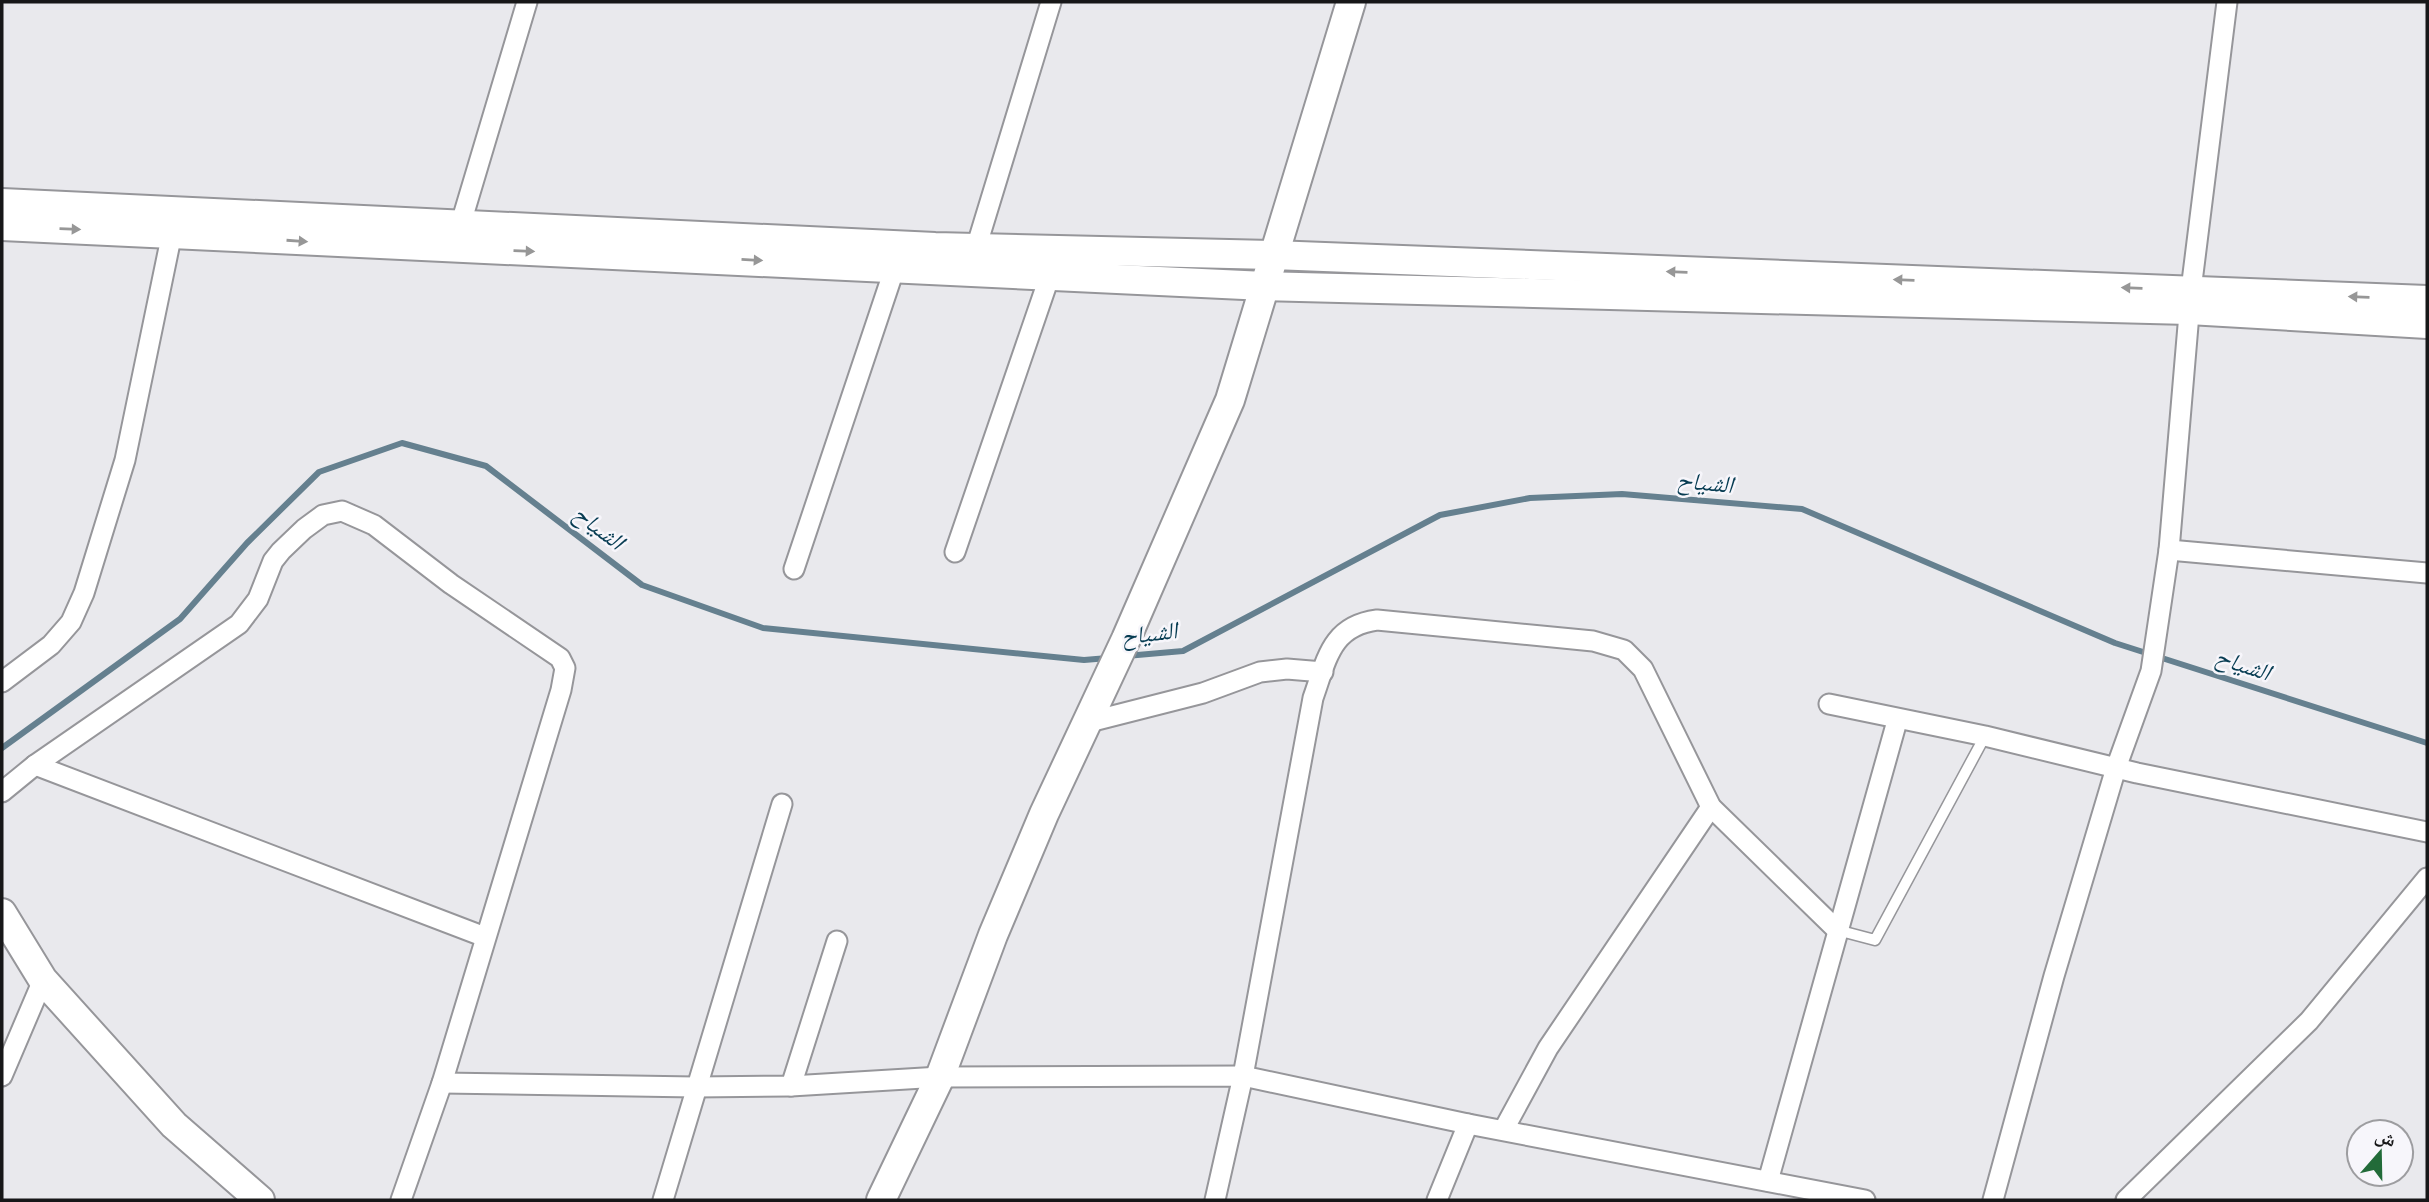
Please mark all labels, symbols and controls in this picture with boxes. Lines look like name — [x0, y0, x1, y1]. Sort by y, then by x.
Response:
one-way arrow — [59, 224, 81, 235]
one-way arrow — [286, 236, 308, 247]
one-way arrow — [514, 245, 536, 256]
one-way arrow — [741, 255, 763, 266]
one-way arrow — [1666, 267, 1688, 278]
one-way arrow — [1893, 274, 1915, 286]
one-way arrow — [2120, 283, 2142, 294]
one-way arrow — [2348, 292, 2370, 303]
water label: الشياح — [1675, 464, 1737, 500]
water label: الشياح — [567, 498, 633, 558]
water label: الشياح — [1119, 614, 1181, 652]
water label: الشياح — [2211, 640, 2277, 688]
north arrow — [2345, 1118, 2415, 1188]
text: ش — [2372, 1122, 2399, 1153]

